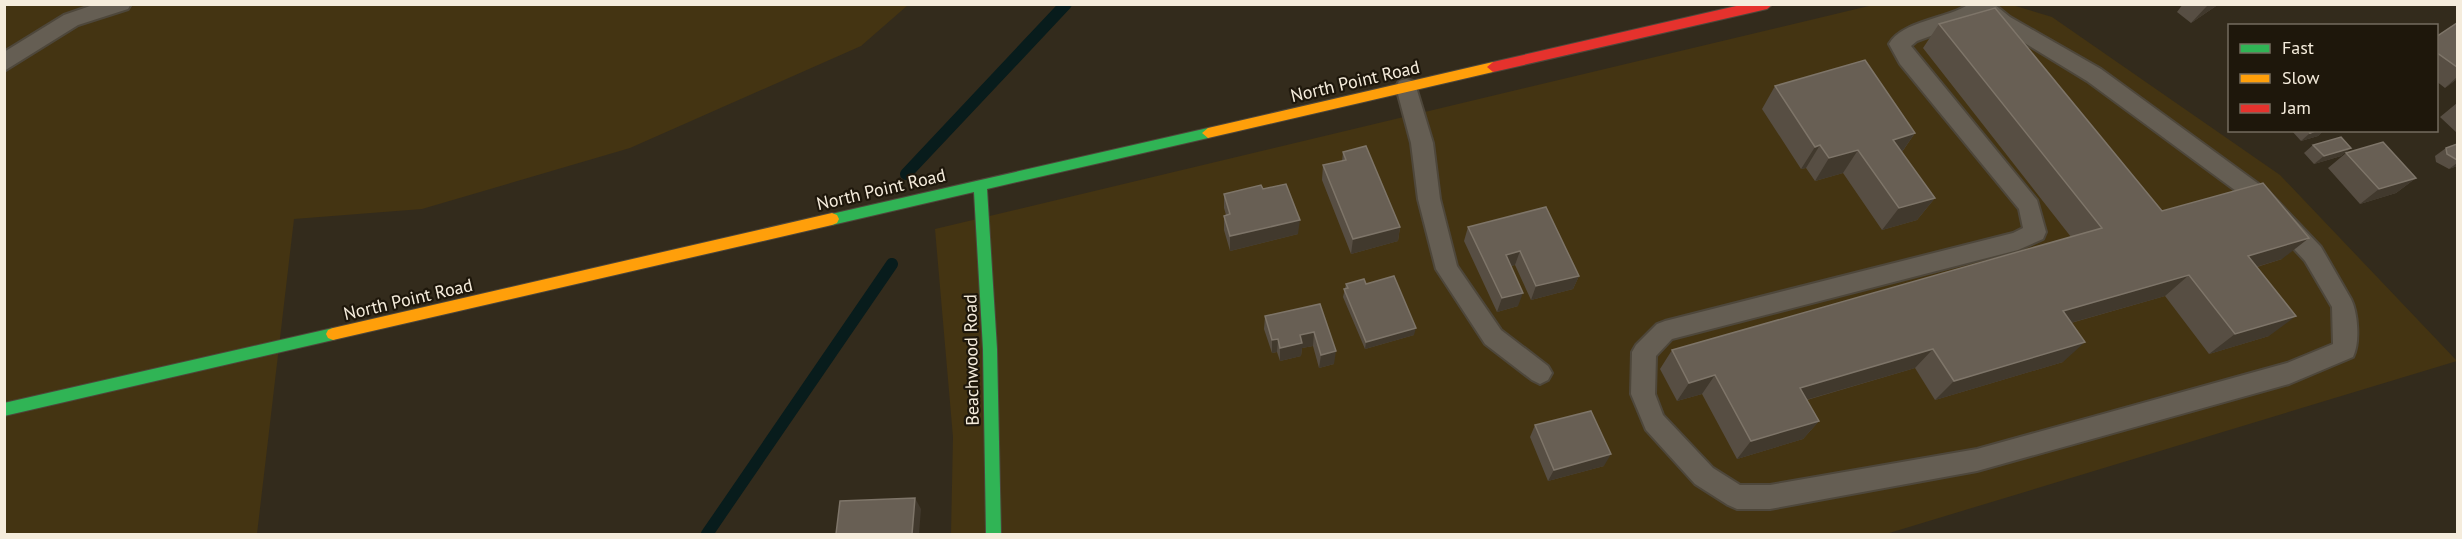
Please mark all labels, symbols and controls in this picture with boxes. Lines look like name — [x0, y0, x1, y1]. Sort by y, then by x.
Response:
legend — [2228, 24, 2438, 132]
text: Fast — [2282, 36, 2314, 59]
street label: North Point Road — [1288, 55, 1422, 107]
text: Slow — [2282, 66, 2320, 89]
text: Jam — [2281, 96, 2311, 119]
street label: North Point Road — [814, 163, 948, 215]
street label: North Point Road — [341, 273, 475, 325]
street label: Beachwood Road — [958, 294, 984, 426]

